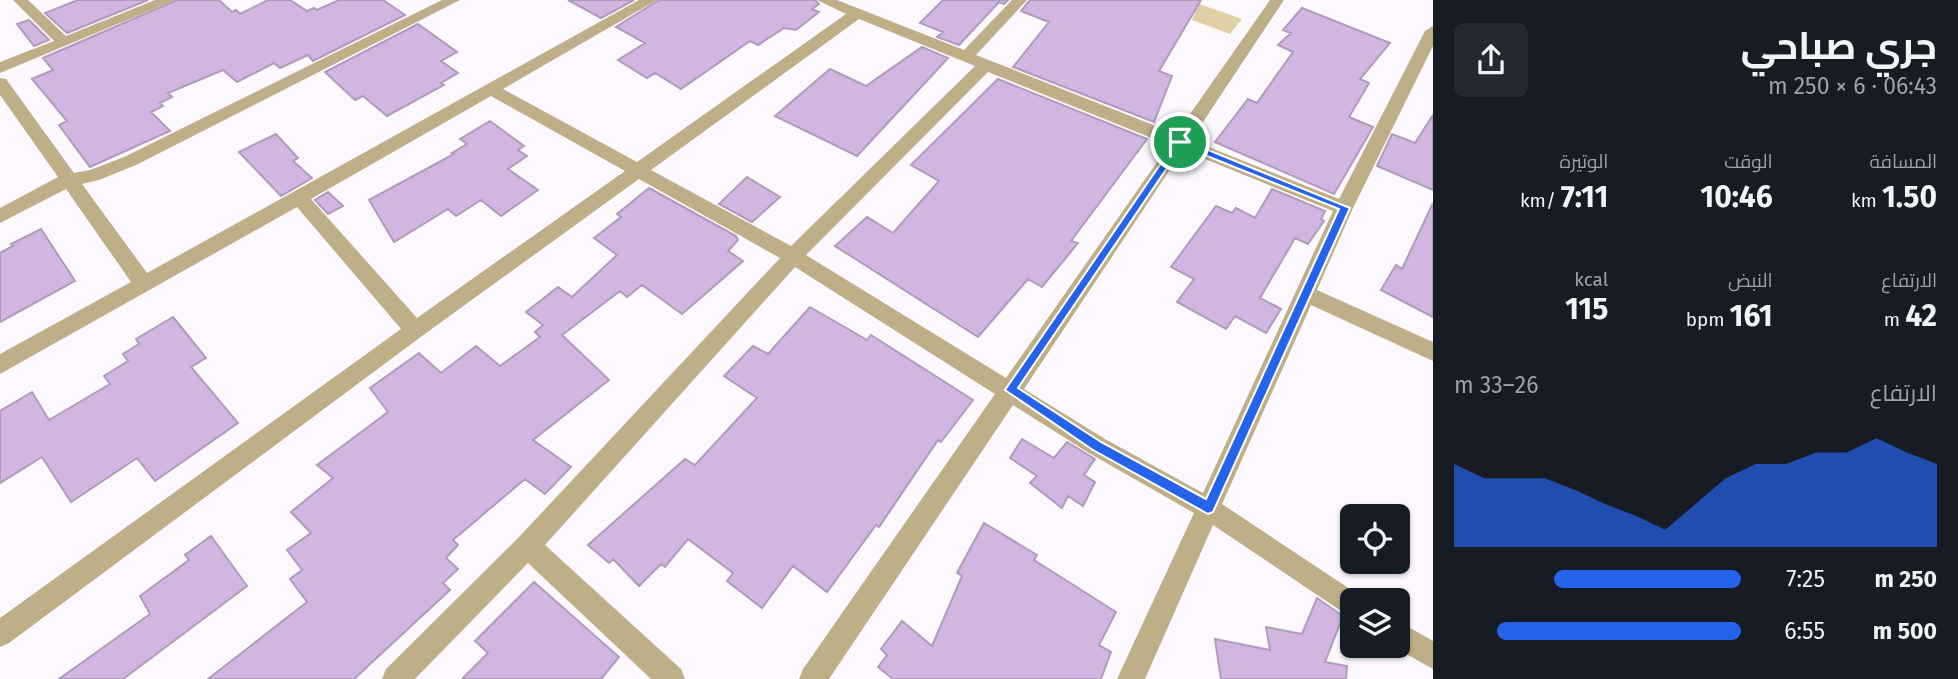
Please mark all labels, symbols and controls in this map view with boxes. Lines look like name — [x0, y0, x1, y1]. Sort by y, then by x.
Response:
button: share — [1454, 23, 1528, 97]
text: جري صباحي — [1741, 23, 1937, 69]
text: 06:43 · 6 × 250 m — [1768, 72, 1937, 100]
pin — [1150, 112, 1210, 172]
icon: arrive — [1161, 123, 1199, 161]
text: الوتيرة — [1560, 150, 1608, 173]
text: الوقت — [1724, 150, 1773, 173]
text: المسافة — [1869, 150, 1937, 173]
text: 7:11 — [1561, 179, 1608, 215]
text: 10:46 — [1700, 179, 1773, 215]
text: 1.50 — [1882, 179, 1937, 215]
text: /km — [1520, 189, 1561, 212]
text: km — [1851, 189, 1882, 212]
text: kcal — [1574, 268, 1608, 291]
text: النبض — [1728, 269, 1773, 292]
text: الارتفاع — [1881, 269, 1937, 292]
text: 115 — [1565, 291, 1608, 327]
text: 161 — [1730, 298, 1773, 334]
text: 42 — [1905, 298, 1937, 334]
text: bpm — [1686, 308, 1730, 331]
text: m — [1884, 308, 1905, 331]
text: 26–33 m — [1454, 371, 1538, 399]
text: الارتفاع — [1870, 379, 1937, 407]
map controls — [1340, 504, 1410, 658]
button: locate — [1340, 504, 1410, 574]
text: 7:25 — [1786, 565, 1825, 593]
text: 250 m — [1874, 565, 1937, 593]
button: layers — [1340, 588, 1410, 658]
text: 6:55 — [1784, 617, 1825, 645]
text: 500 m — [1873, 617, 1937, 645]

